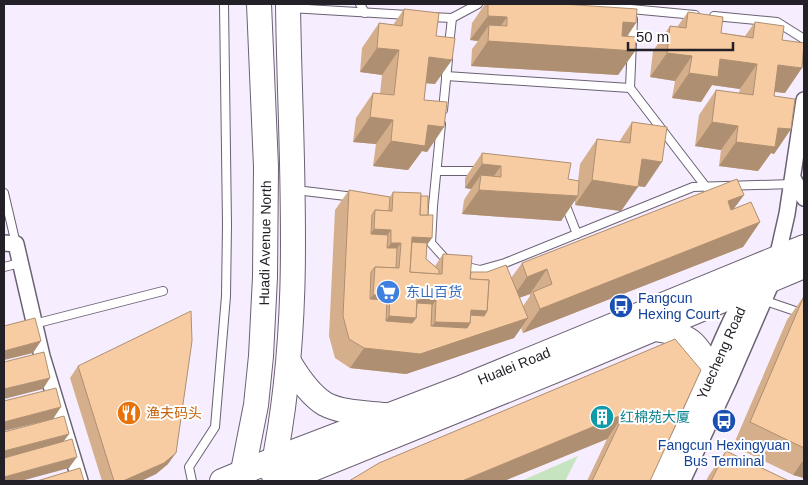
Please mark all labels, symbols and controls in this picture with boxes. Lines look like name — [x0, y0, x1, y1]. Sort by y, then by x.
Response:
scale bar — [628, 20, 733, 52]
text: 50 m — [636, 28, 669, 45]
street label: Huadi Avenue North — [256, 180, 274, 306]
supermarket icon: 东山百货 — [375, 279, 401, 305]
place label: 东山百货 — [406, 284, 462, 300]
place label: Fangcun Hexing Court — [638, 290, 720, 322]
bus stop icon: Fangcun Hexing Court — [608, 293, 634, 319]
street label: Yuecheng Road — [693, 304, 749, 402]
street label: Hualei Road — [475, 344, 553, 388]
restaurant icon: 渔夫码头 — [116, 400, 142, 426]
building icon: 红棉苑大厦 — [589, 404, 615, 430]
place label: 渔夫码头 — [146, 405, 202, 421]
bus stop icon: Fangcun Hexingyuan Bus Terminal — [711, 408, 737, 434]
place label: 红棉苑大厦 — [620, 409, 690, 425]
place label: Fangcun Hexingyuan Bus Terminal — [658, 437, 790, 469]

